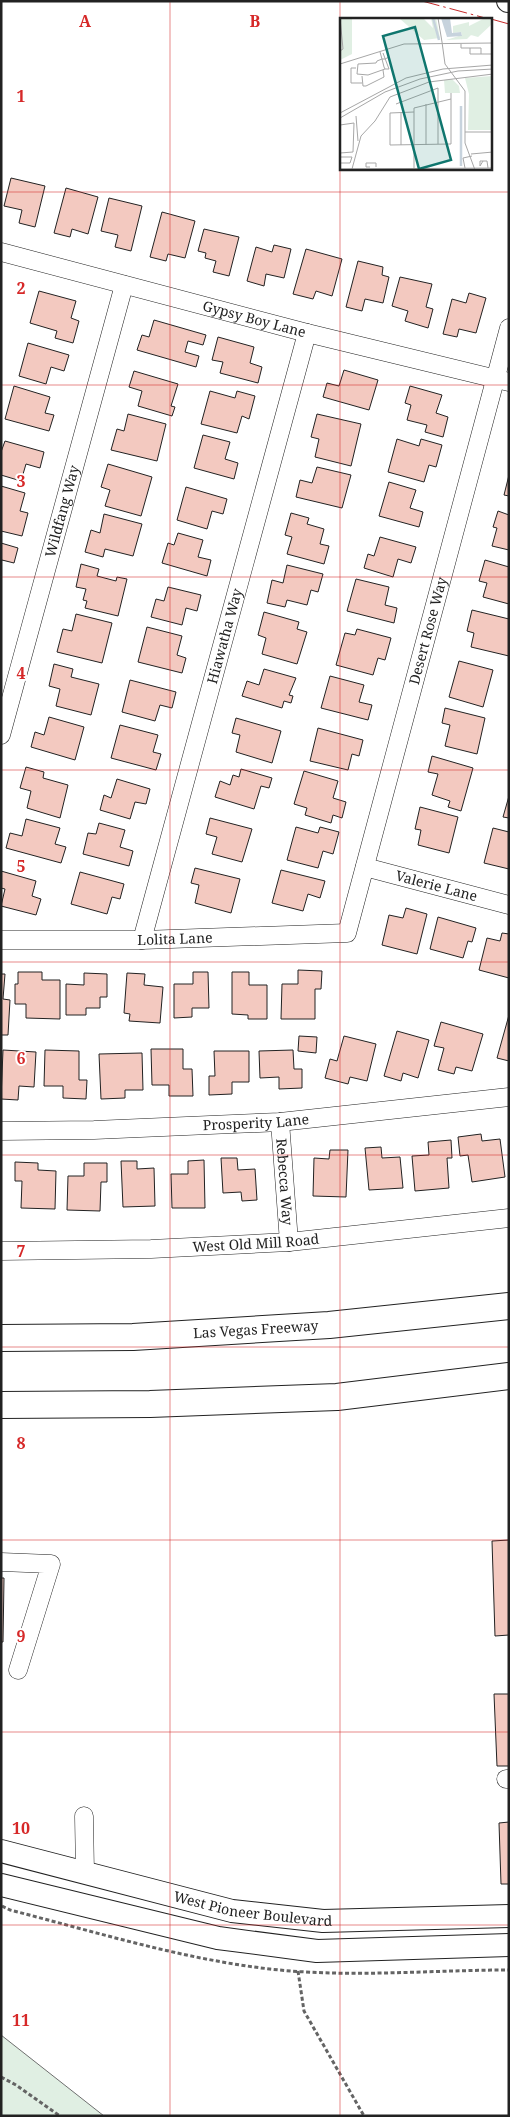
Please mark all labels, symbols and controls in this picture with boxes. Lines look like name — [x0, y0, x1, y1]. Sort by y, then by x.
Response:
text: A — [79, 10, 92, 32]
text: B — [250, 10, 261, 32]
inset map — [340, 18, 492, 170]
text: 1 — [16, 85, 26, 107]
text: 2 — [16, 277, 26, 299]
street label: Gypsy Boy Lane — [201, 296, 308, 341]
street label: Wildfang Way — [40, 463, 83, 559]
text: 3 — [16, 470, 26, 492]
street label: Desert Rose Way — [404, 575, 451, 687]
street label: Hiawatha Way — [202, 586, 246, 686]
text: 4 — [16, 662, 26, 684]
text: 5 — [16, 855, 26, 877]
street label: Valerie Lane — [394, 866, 480, 905]
street label: Lolita Lane — [137, 928, 213, 949]
text: 6 — [16, 1047, 26, 1069]
street label: Prosperity Lane — [202, 1109, 310, 1134]
street label: Rebecca Way — [272, 1138, 298, 1226]
street label: West Old Mill Road — [192, 1229, 320, 1256]
text: 7 — [16, 1240, 26, 1262]
street label: Las Vegas Freeway — [192, 1316, 319, 1342]
text: 8 — [16, 1432, 26, 1454]
text: 9 — [16, 1625, 26, 1647]
text: 10 — [12, 1817, 30, 1839]
street label: West Pioneer Boulevard — [172, 1886, 333, 1930]
text: 11 — [12, 2009, 30, 2031]

